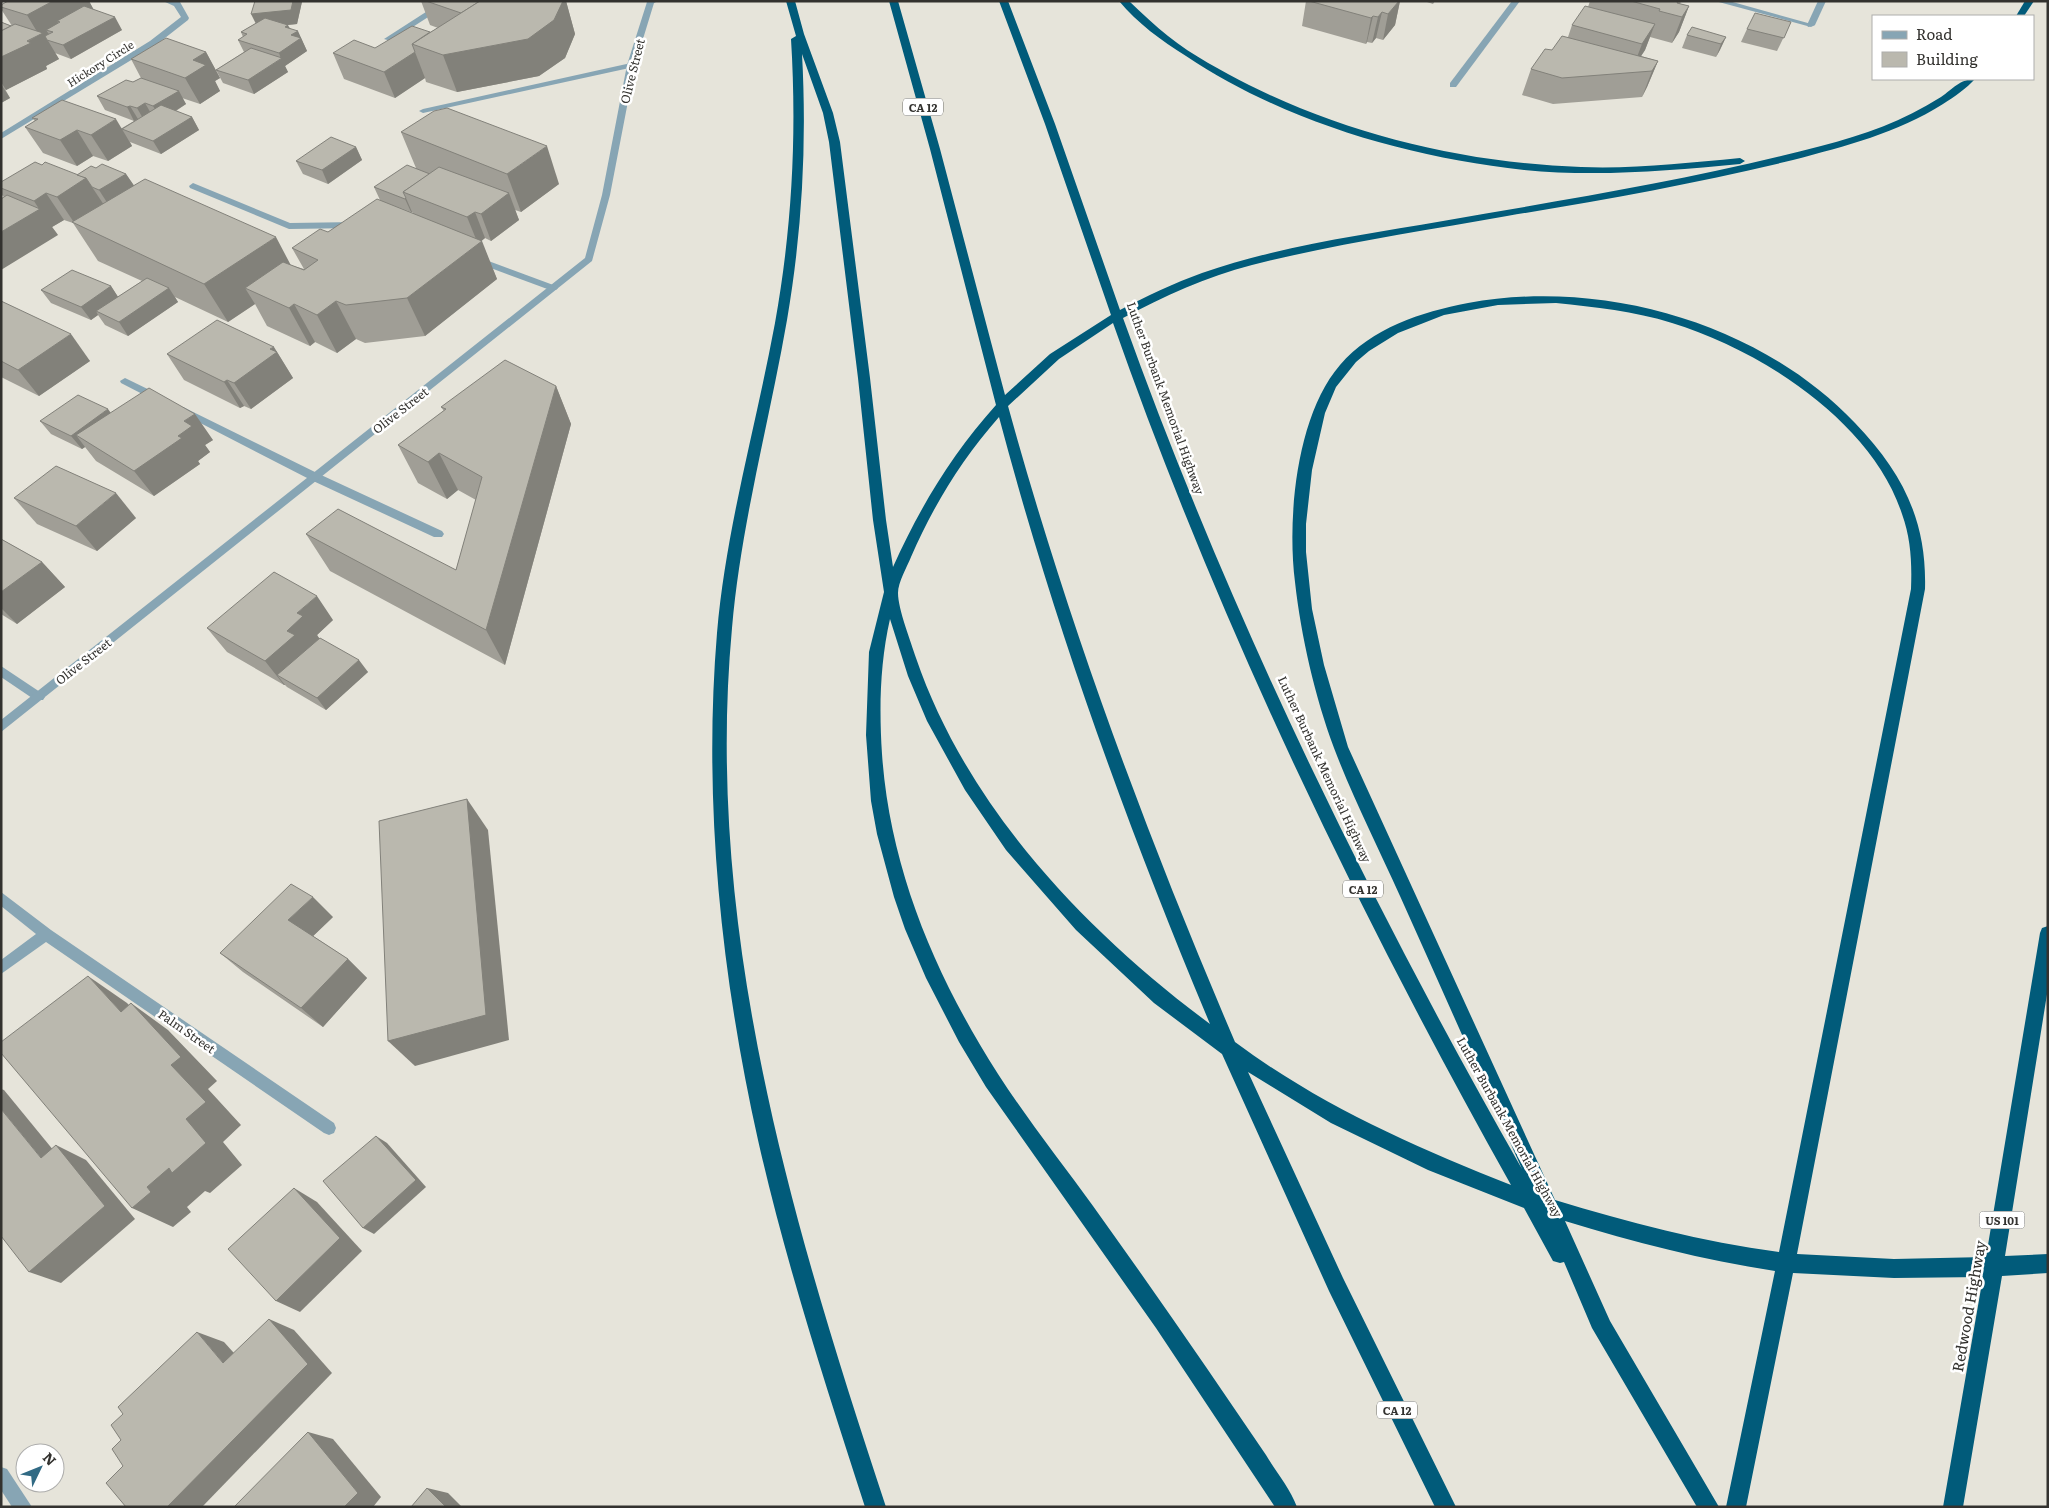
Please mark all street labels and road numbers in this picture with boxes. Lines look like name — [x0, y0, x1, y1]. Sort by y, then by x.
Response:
street label: Hickory Circle — [63, 36, 137, 90]
street label: Olive Street — [615, 36, 649, 105]
road number: CA 12 — [903, 98, 943, 115]
street label: Luther Burbank Memorial Highway — [1123, 299, 1209, 497]
street label: Olive Street — [368, 382, 432, 438]
street label: Olive Street — [51, 633, 115, 689]
street label: Luther Burbank Memorial Highway — [1274, 673, 1376, 865]
road number: CA 12 — [1343, 881, 1383, 898]
street label: Palm Street — [155, 1005, 219, 1057]
street label: Luther Burbank Memorial Highway — [1453, 1034, 1567, 1221]
road number: US 101 — [1980, 1212, 2024, 1228]
street label: Redwood Highway — [1945, 1238, 1991, 1374]
road number: CA 12 — [1377, 1402, 1417, 1418]

